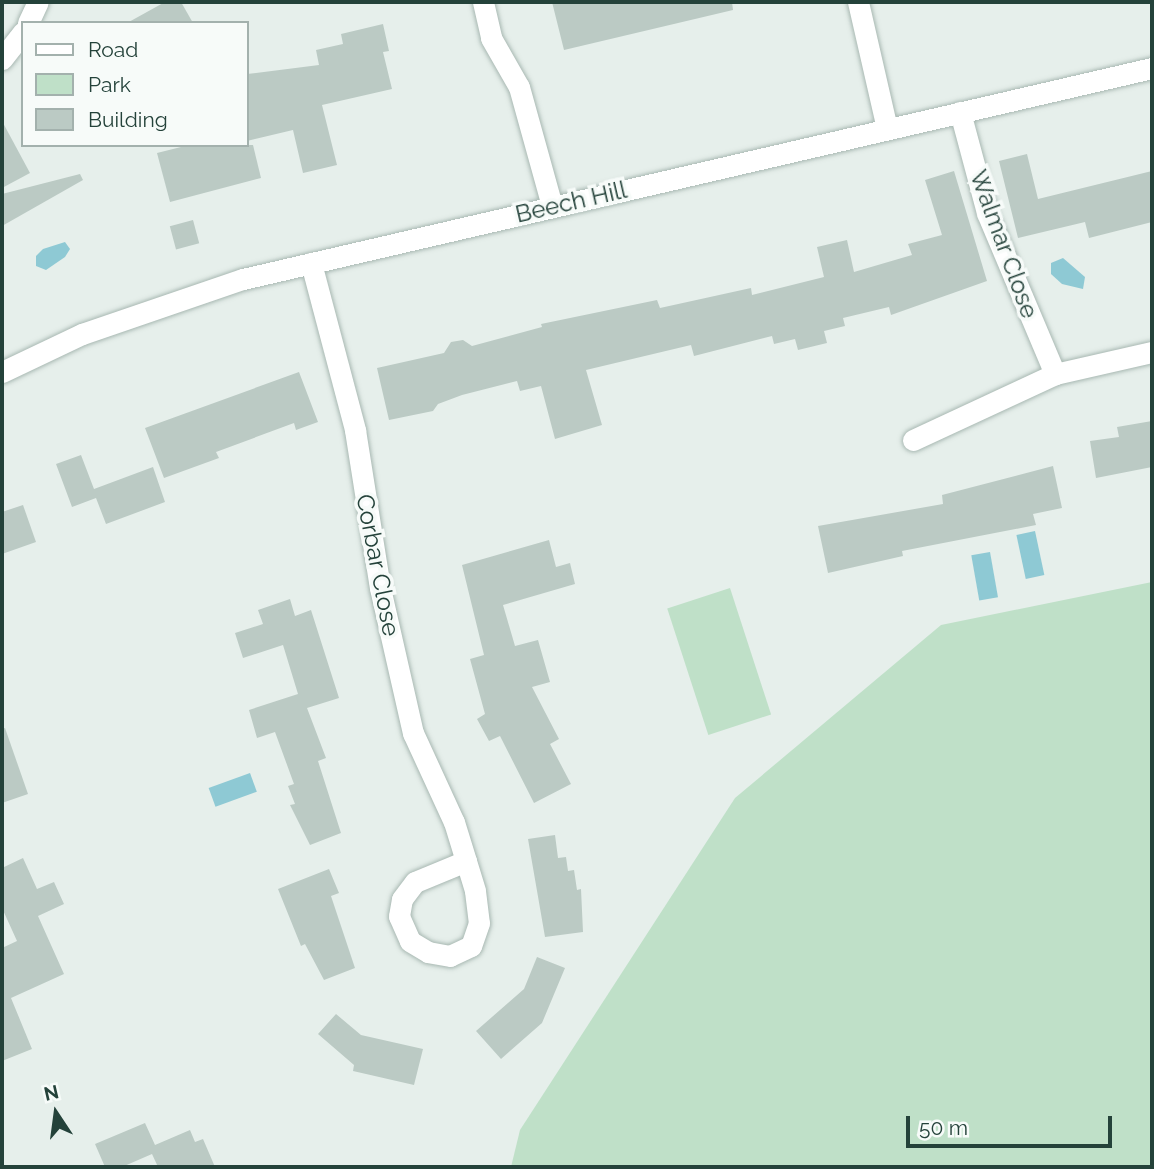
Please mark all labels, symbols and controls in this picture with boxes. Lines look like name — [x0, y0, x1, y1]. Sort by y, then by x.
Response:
legend — [21, 21, 248, 147]
text: Road — [88, 37, 138, 62]
text: Park — [88, 72, 131, 97]
text: Building — [88, 107, 168, 132]
street label: Walmar Close — [964, 166, 1044, 322]
street label: Beech Hill — [512, 175, 630, 229]
street label: Corbar Close — [350, 491, 406, 639]
north arrow — [21, 1078, 91, 1148]
text: N — [42, 1080, 61, 1105]
scale bar — [909, 1102, 1116, 1146]
text: 50 m — [919, 1115, 968, 1140]

